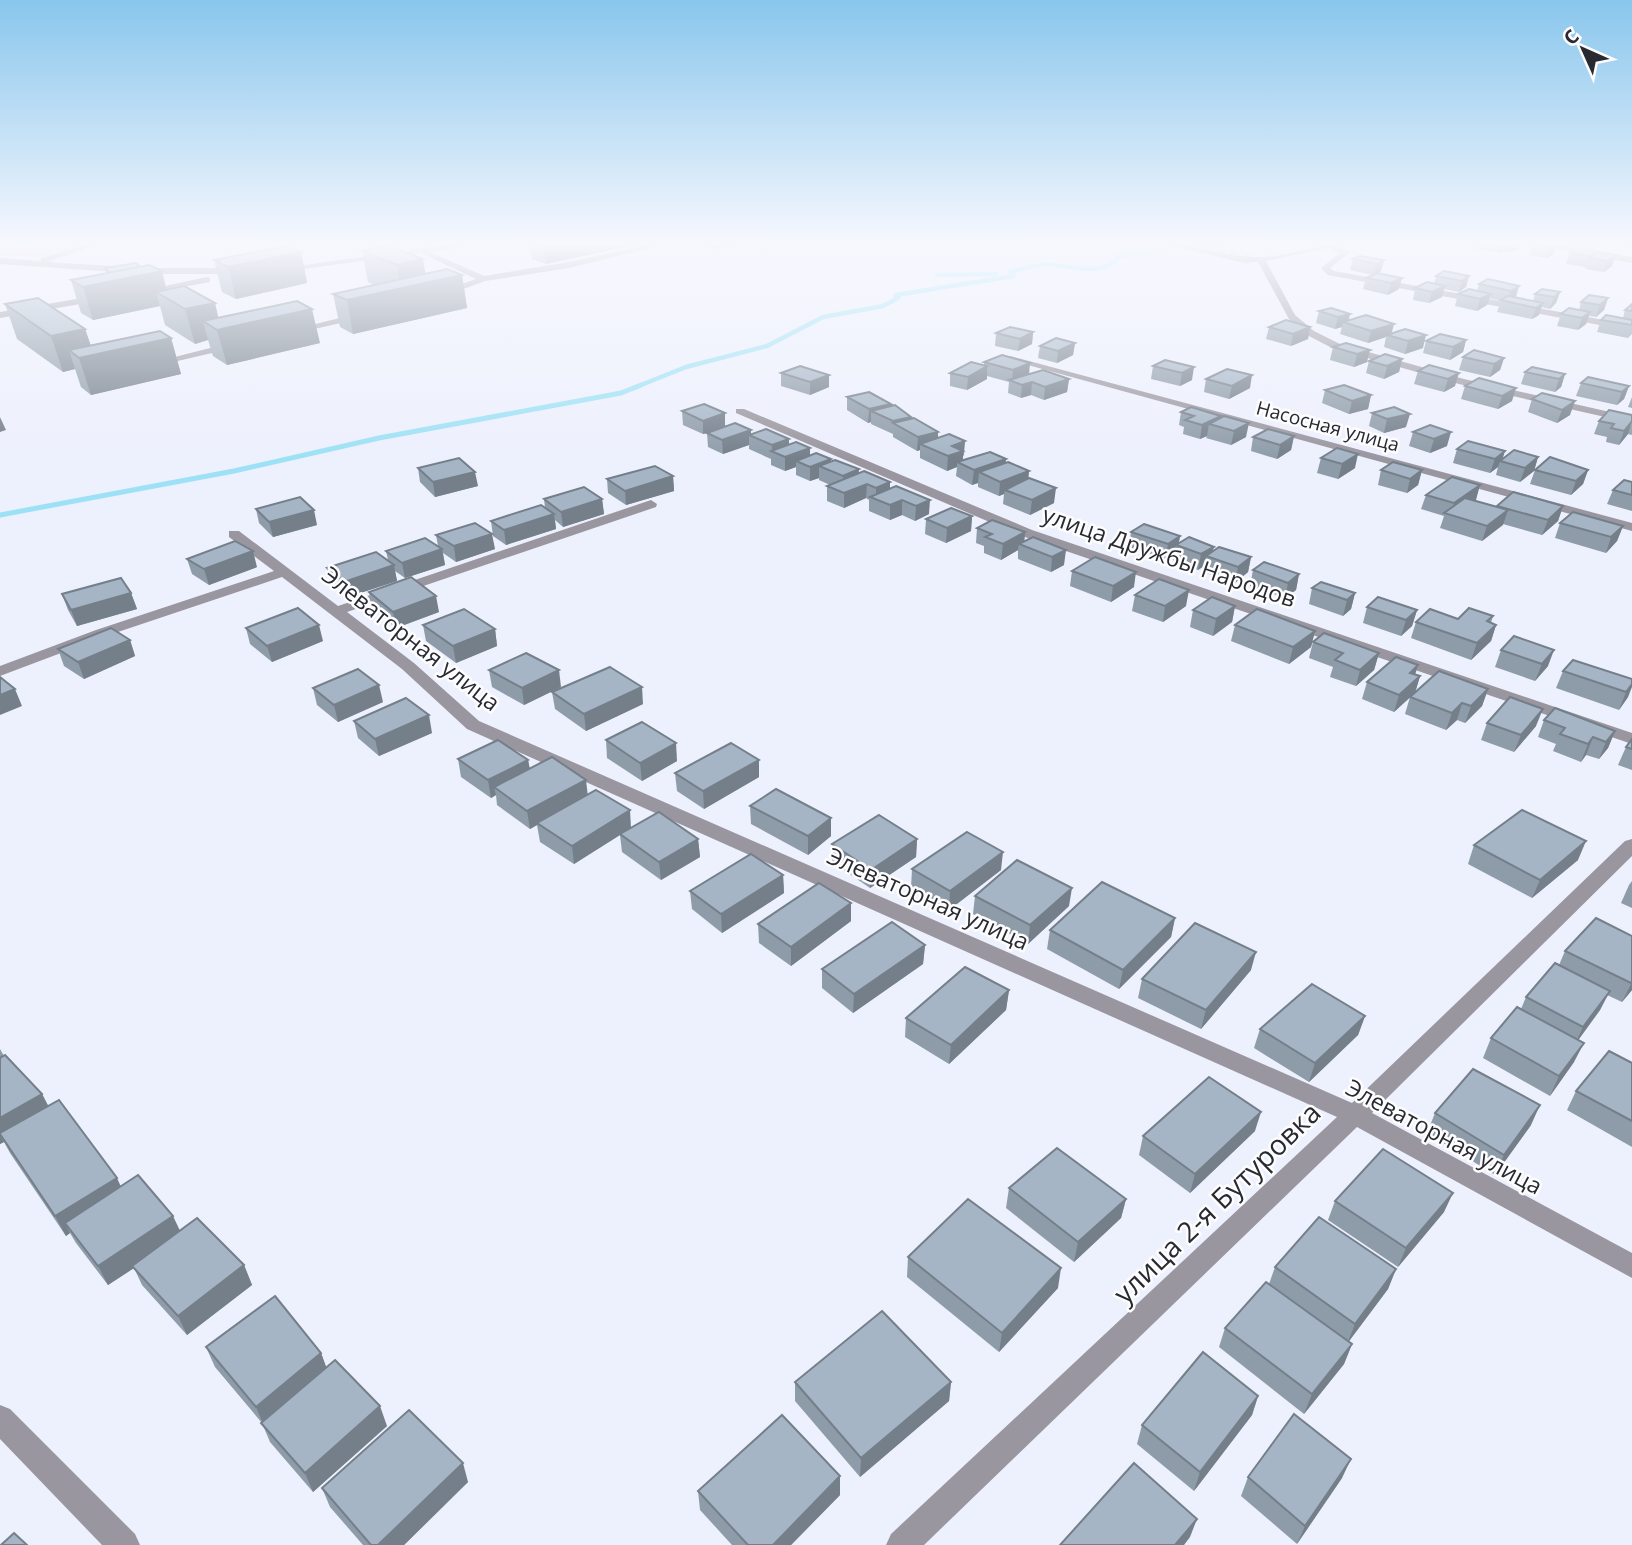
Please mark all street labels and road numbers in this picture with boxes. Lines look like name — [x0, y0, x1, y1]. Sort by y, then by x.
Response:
street label: Насосная улица — [1254, 394, 1402, 458]
street label: улица Дружбы Народов — [1038, 498, 1300, 614]
street label: Элеваторная улица — [316, 559, 507, 718]
street label: Элеваторная улица — [822, 839, 1034, 957]
street label: Элеваторная улица — [1341, 1071, 1548, 1201]
street label: улица 2-я Бутуровка — [1104, 1093, 1328, 1311]

